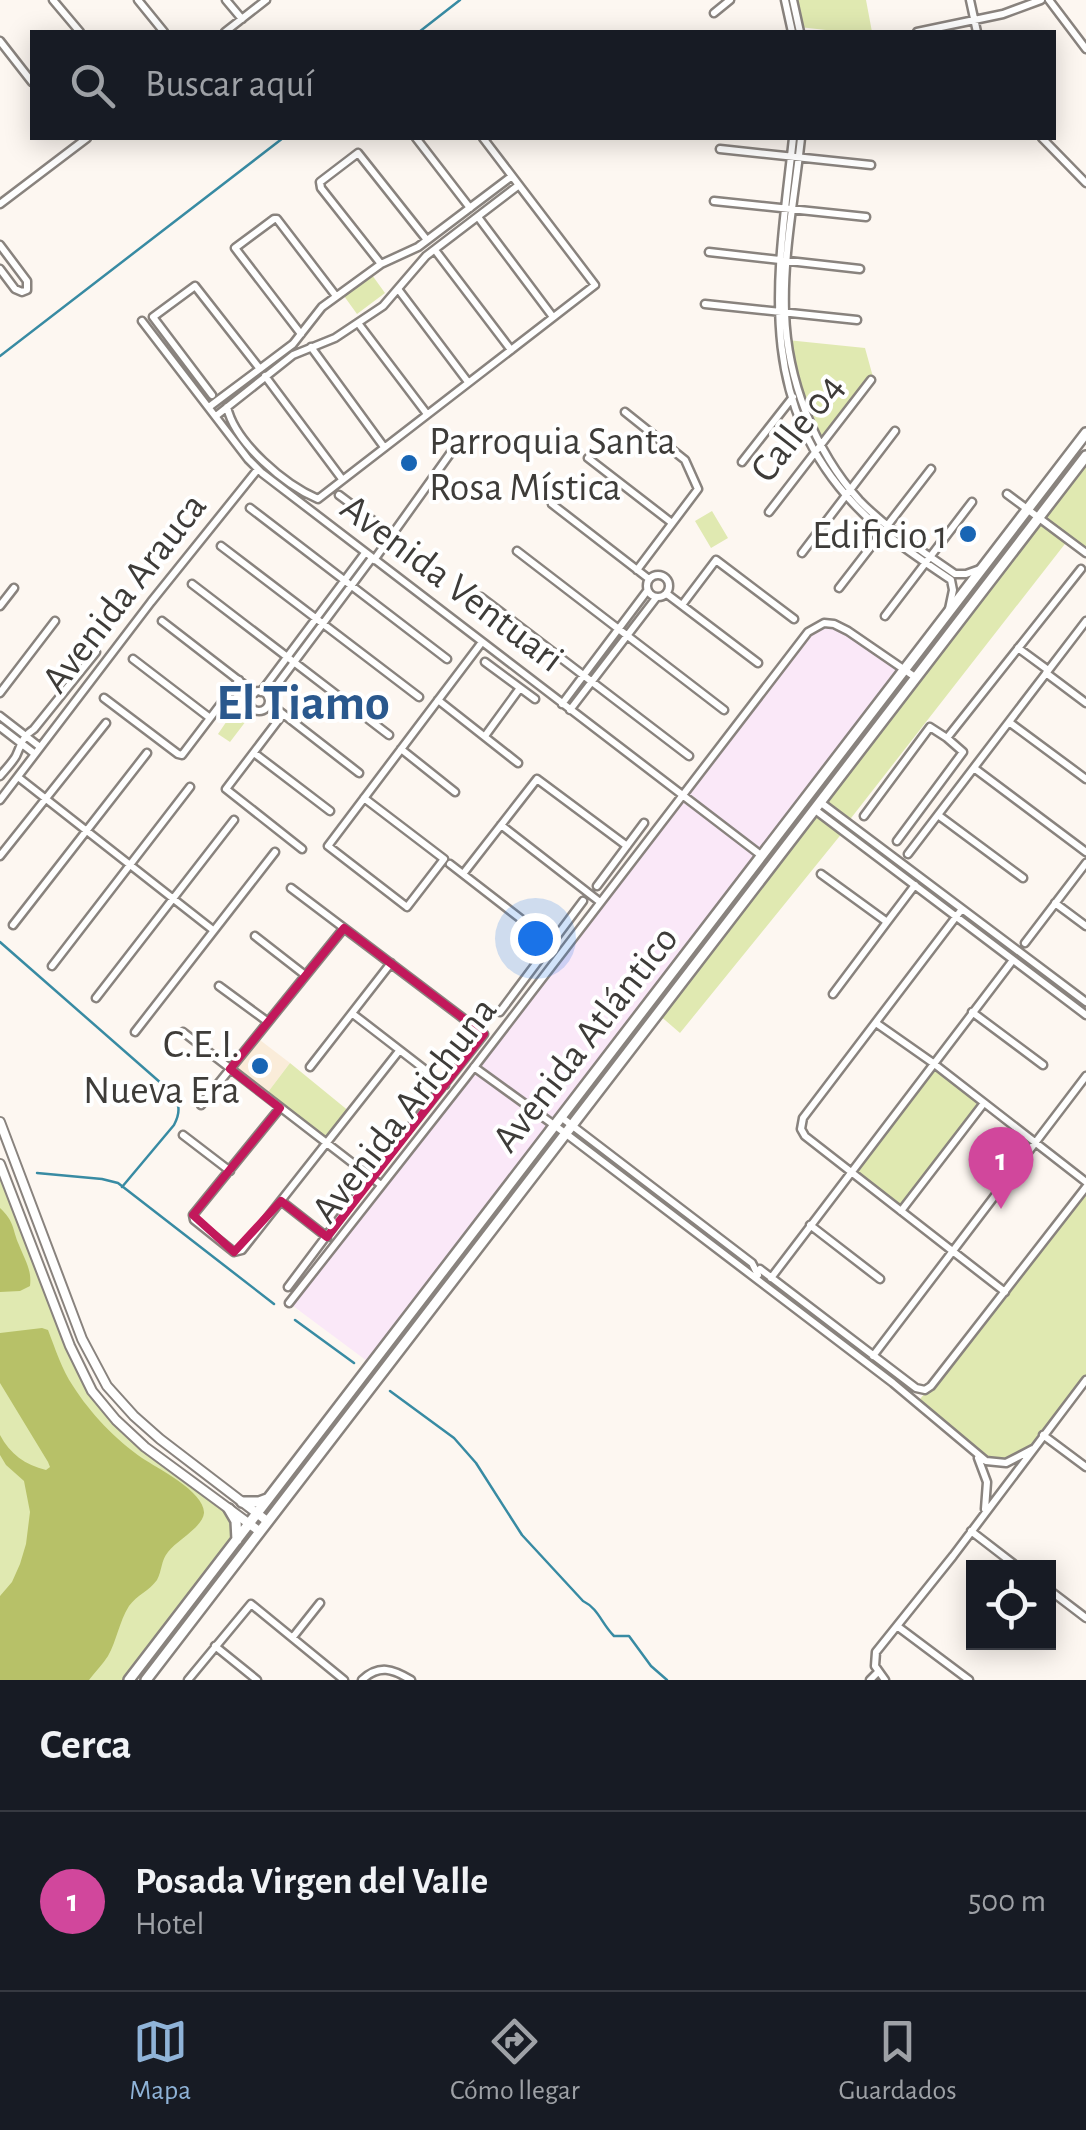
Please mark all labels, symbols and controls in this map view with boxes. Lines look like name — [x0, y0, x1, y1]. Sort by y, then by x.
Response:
search box — [30, 30, 1056, 140]
icon: search — [65, 58, 120, 113]
text: Buscar aquí — [145, 66, 314, 104]
street label: Calle 04 — [744, 367, 852, 490]
place label: Parroquia Santa Rosa Mística — [429, 422, 676, 508]
marker: Parroquia Santa Rosa Mística — [398, 452, 420, 474]
street label: Avenida Arauca — [35, 486, 214, 700]
street label: Avenida Ventuari — [333, 487, 570, 680]
place label: Edificio 1 — [812, 516, 948, 556]
marker: Edificio 1 — [957, 523, 979, 545]
district label: El Tiamo — [216, 679, 390, 729]
your location — [510, 913, 561, 964]
street label: Avenida Atlántico — [485, 919, 686, 1160]
street label: Avenida Arichuna — [304, 990, 505, 1230]
place label: C.E.I. Nueva Era — [83, 1025, 240, 1111]
marker: C.E.I. Nueva Era — [249, 1055, 271, 1077]
pin: 1 — [968, 1126, 1034, 1209]
map controls — [966, 1560, 1056, 1650]
button: locate — [966, 1560, 1056, 1650]
text: Cerca — [40, 1724, 131, 1766]
text: Posada Virgen del Valle — [135, 1863, 488, 1901]
text: 1 — [67, 1885, 78, 1917]
text: 500 m — [968, 1885, 1046, 1917]
text: Hotel — [135, 1908, 204, 1940]
tab: Mapa — [129, 2014, 191, 2108]
tab: Cómo llegar — [450, 2014, 580, 2108]
tab: Guardados — [838, 2014, 957, 2108]

